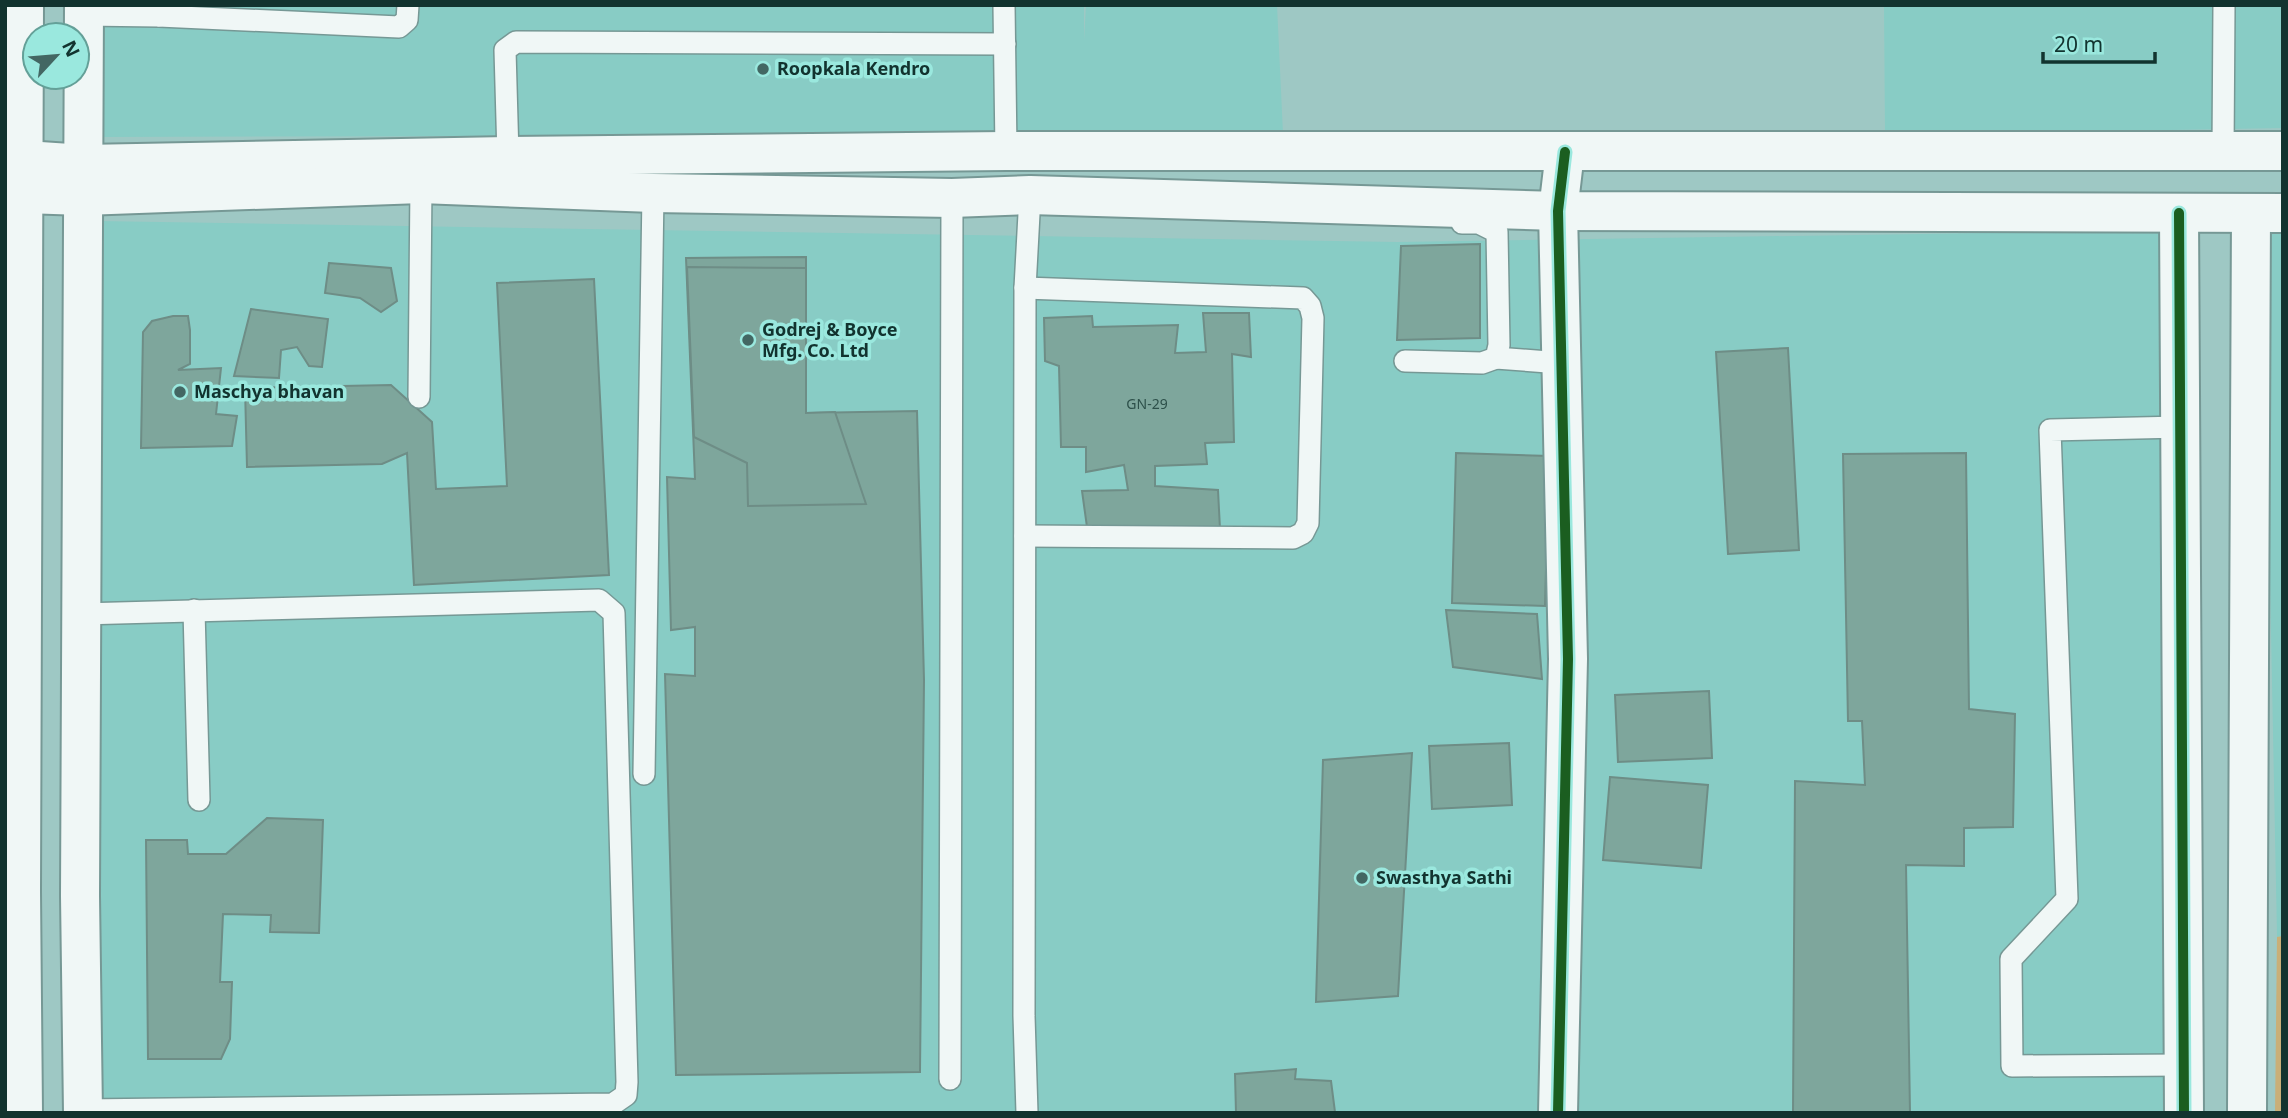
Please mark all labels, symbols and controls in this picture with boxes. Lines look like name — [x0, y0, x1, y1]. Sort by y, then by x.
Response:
north arrow — [21, 21, 91, 91]
scale bar — [2043, 21, 2155, 65]
text: 20 m — [2054, 30, 2103, 58]
text: N — [56, 36, 86, 61]
place label: Roopkala Kendro — [777, 56, 930, 80]
marker: Roopkala Kendro — [755, 61, 771, 77]
place label: Godrej & Boyce Mfg. Co. Ltd — [762, 317, 898, 362]
marker: Godrej & Boyce Mfg. Co. Ltd — [740, 332, 756, 348]
place label: Maschya bhavan — [194, 379, 344, 403]
marker: Maschya bhavan — [172, 384, 188, 400]
house number: GN-29 — [1126, 394, 1168, 413]
place label: Swasthya Sathi — [1376, 865, 1512, 889]
marker: Swasthya Sathi — [1354, 870, 1370, 886]

